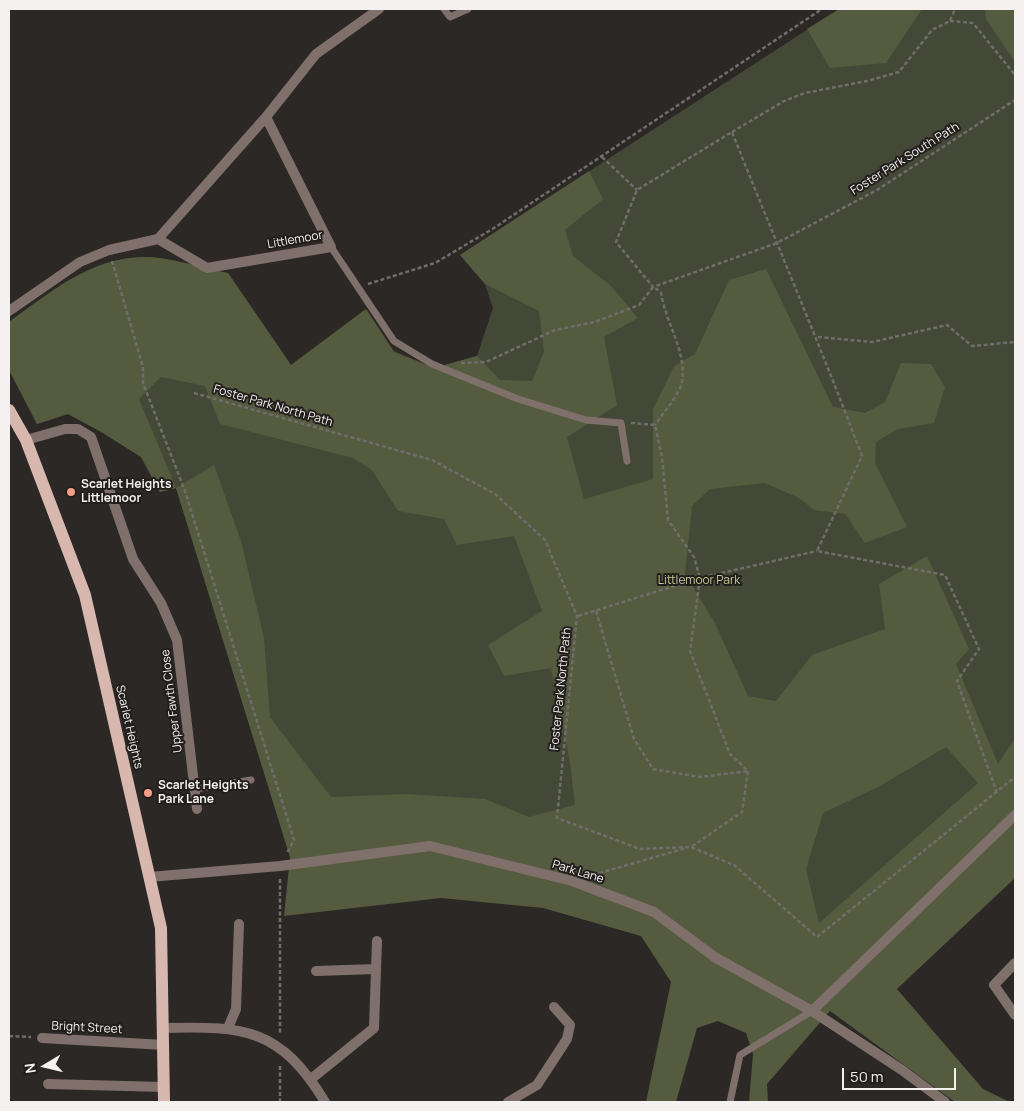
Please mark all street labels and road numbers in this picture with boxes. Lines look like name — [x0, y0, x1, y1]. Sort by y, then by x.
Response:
street label: Foster Park South Path — [848, 120, 962, 198]
street label: Littlemoor — [266, 228, 324, 252]
street label: Foster Park North Path — [212, 382, 334, 430]
street label: Foster Park North Path — [547, 627, 575, 751]
street label: Upper Fawth Close — [159, 649, 185, 753]
street label: Scarlet Heights — [112, 684, 146, 770]
street label: Park Lane — [550, 857, 606, 887]
street label: Bright Street — [51, 1019, 123, 1037]

